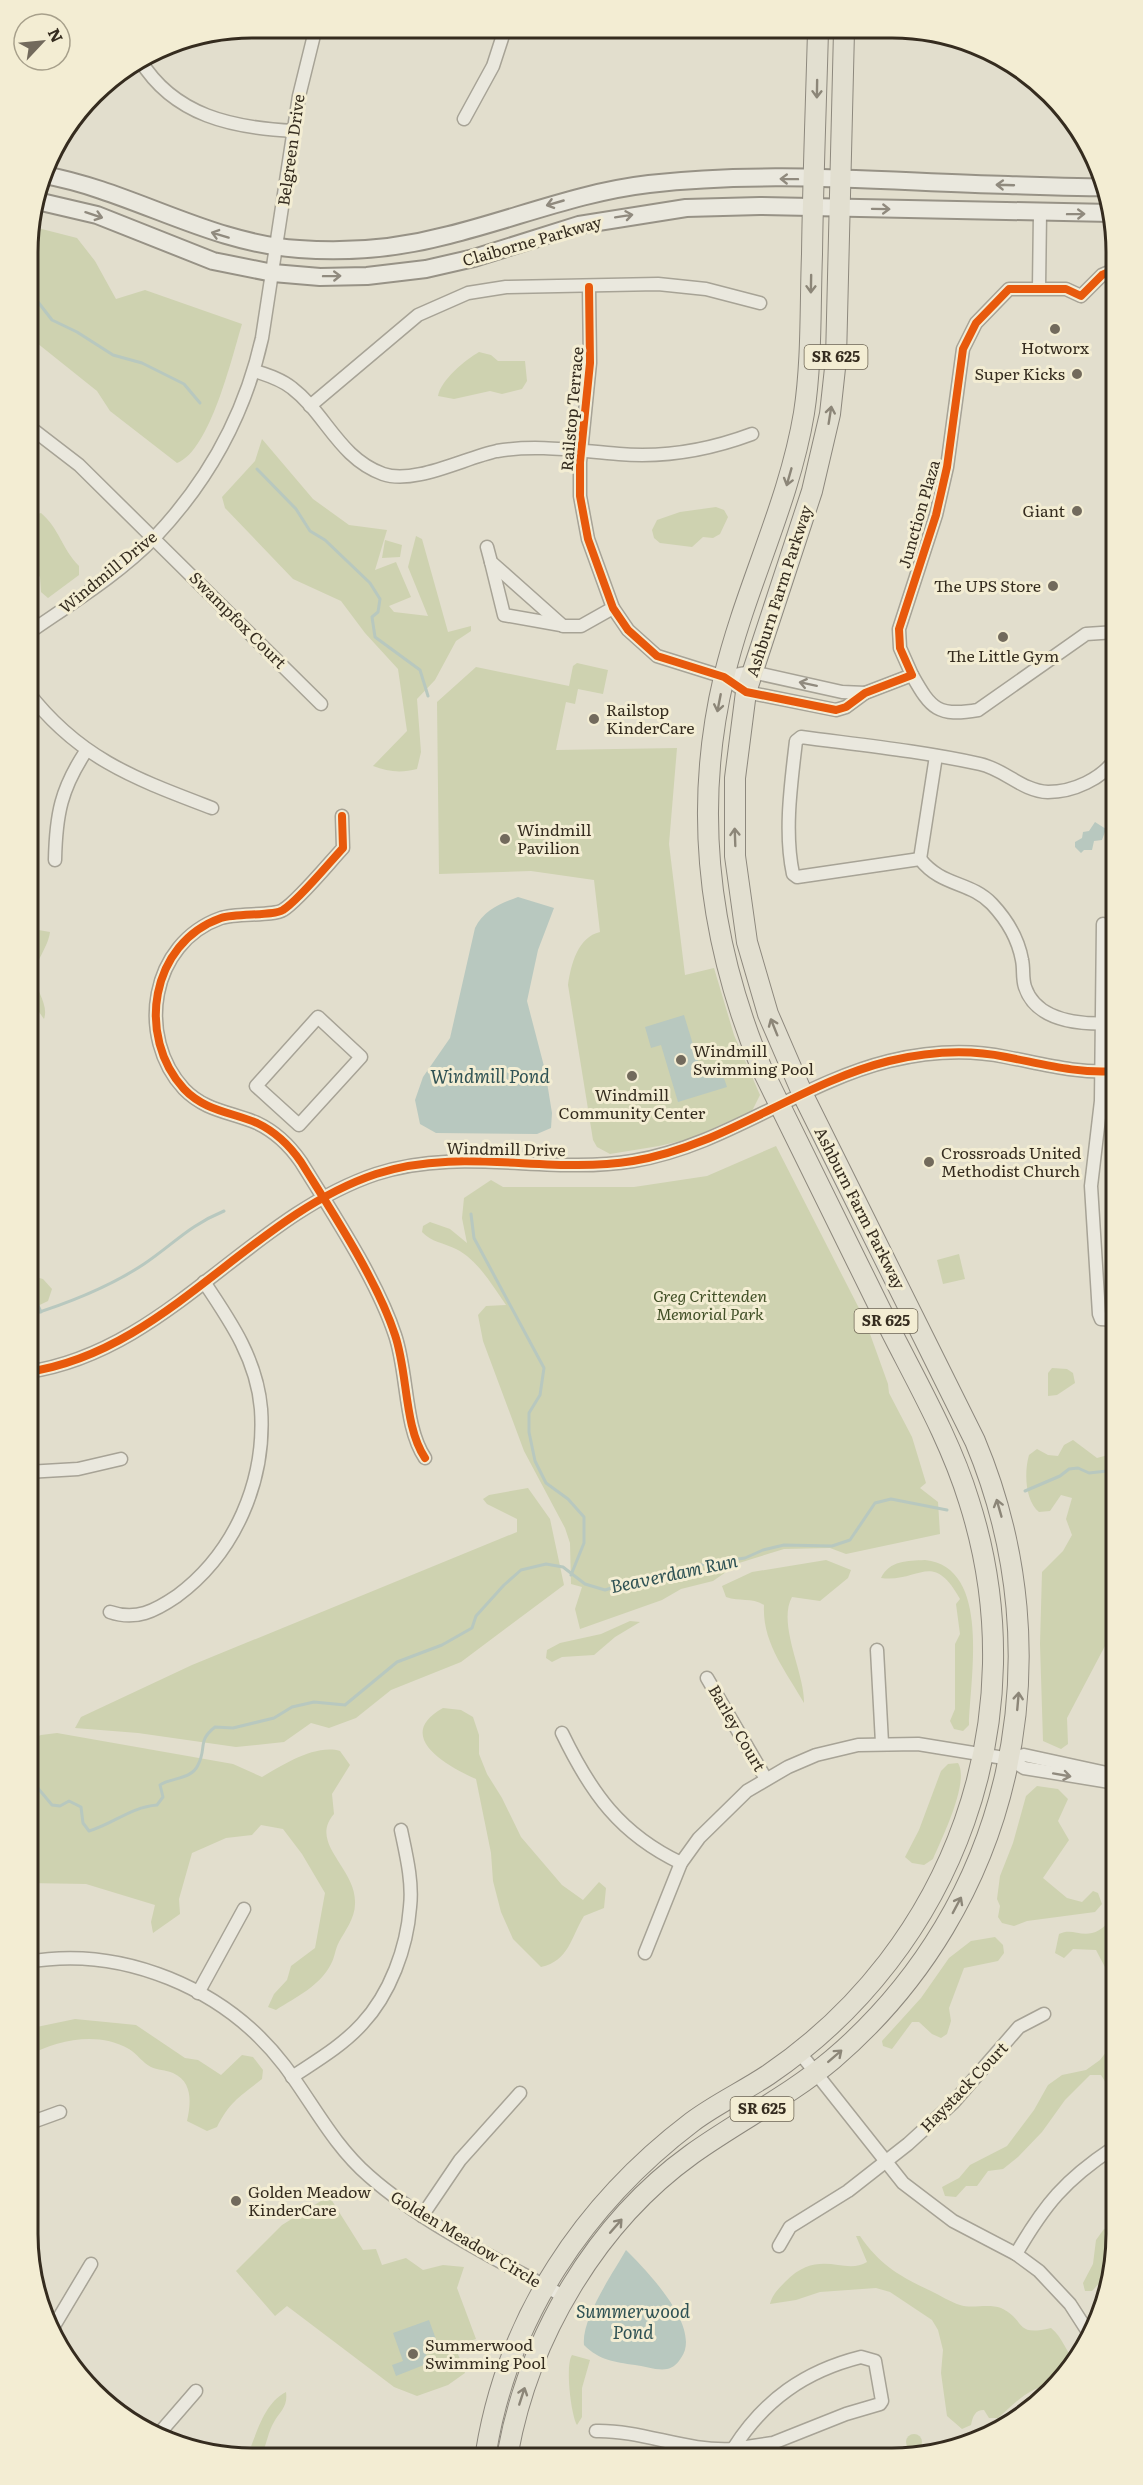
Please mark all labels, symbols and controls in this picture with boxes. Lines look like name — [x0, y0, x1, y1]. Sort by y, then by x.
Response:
north arrow — [12, 12, 72, 72]
text: N — [43, 24, 70, 46]
one-way arrow — [811, 79, 823, 98]
street label: Belgreen Drive — [270, 92, 310, 207]
one-way arrow — [780, 173, 800, 185]
one-way arrow — [996, 179, 1016, 191]
one-way arrow — [546, 198, 565, 209]
one-way arrow — [871, 204, 891, 215]
street label: Claiborne Parkway — [459, 208, 605, 271]
one-way arrow — [1066, 208, 1086, 219]
one-way arrow — [84, 210, 103, 221]
one-way arrow — [613, 210, 633, 221]
one-way arrow — [211, 229, 230, 240]
one-way arrow — [321, 271, 341, 282]
one-way arrow — [805, 273, 817, 293]
marker: Hotworx — [1048, 322, 1062, 336]
place label: Hotworx — [1021, 335, 1090, 359]
road number: SR 625 — [804, 345, 868, 369]
street label: Railstop Terrace — [554, 346, 588, 472]
place label: Super Kicks — [974, 361, 1065, 385]
marker: Super Kicks — [1070, 367, 1084, 381]
one-way arrow — [824, 406, 835, 426]
street label: Junction Plaza — [891, 456, 945, 571]
one-way arrow — [783, 467, 794, 486]
place label: Giant — [1023, 498, 1066, 522]
street label: Ashburn Farm Parkway — [739, 501, 817, 680]
marker: Giant — [1070, 504, 1084, 518]
street label: Windmill Drive — [53, 524, 161, 618]
street label: Swampfox Court — [185, 565, 293, 674]
place label: The UPS Store — [934, 573, 1041, 597]
marker: The UPS Store — [1046, 579, 1060, 593]
marker: The Little Gym — [996, 630, 1010, 644]
place label: The Little Gym — [947, 643, 1060, 667]
one-way arrow — [799, 678, 818, 690]
one-way arrow — [713, 693, 724, 712]
place label: Railstop KinderCare — [606, 697, 694, 739]
marker: Railstop KinderCare — [587, 712, 601, 726]
place label: Windmill Pavilion — [517, 817, 591, 859]
one-way arrow — [729, 828, 741, 848]
marker: Windmill Pavilion — [498, 832, 512, 846]
one-way arrow — [768, 1019, 779, 1037]
place label: Windmill Swimming Pool — [693, 1038, 814, 1080]
marker: Windmill Swimming Pool — [674, 1053, 688, 1067]
water label: Windmill Pond — [430, 1062, 551, 1089]
marker: Windmill Community Center — [625, 1069, 639, 1083]
place label: Windmill Community Center — [559, 1082, 706, 1124]
street label: Ashburn Farm Parkway — [809, 1122, 913, 1294]
street label: Windmill Drive — [446, 1135, 566, 1161]
place label: Crossroads United Methodist Church — [941, 1140, 1082, 1182]
marker: Crossroads United Methodist Church — [922, 1155, 936, 1169]
park label: Greg Crittenden Memorial Park — [653, 1283, 767, 1325]
road number: SR 625 — [854, 1309, 918, 1333]
one-way arrow — [992, 1499, 1004, 1518]
water label: Beaverdam Run — [608, 1546, 740, 1599]
street label: Barley Court — [703, 1680, 773, 1776]
one-way arrow — [1013, 1691, 1024, 1711]
one-way arrow — [1051, 1769, 1071, 1780]
one-way arrow — [952, 1897, 963, 1915]
street label: Haystack Court — [914, 2035, 1013, 2137]
one-way arrow — [828, 2049, 843, 2063]
road number: SR 625 — [730, 2097, 794, 2121]
place label: Golden Meadow KinderCare — [248, 2179, 371, 2221]
street label: Golden Meadow Circle — [387, 2184, 546, 2293]
marker: Golden Meadow KinderCare — [229, 2194, 243, 2208]
one-way arrow — [609, 2219, 623, 2234]
water label: Summerwood Pond — [576, 2297, 691, 2345]
place label: Summerwood Swimming Pool — [425, 2332, 546, 2374]
marker: Summerwood Swimming Pool — [406, 2347, 420, 2361]
one-way arrow — [517, 2387, 528, 2406]

